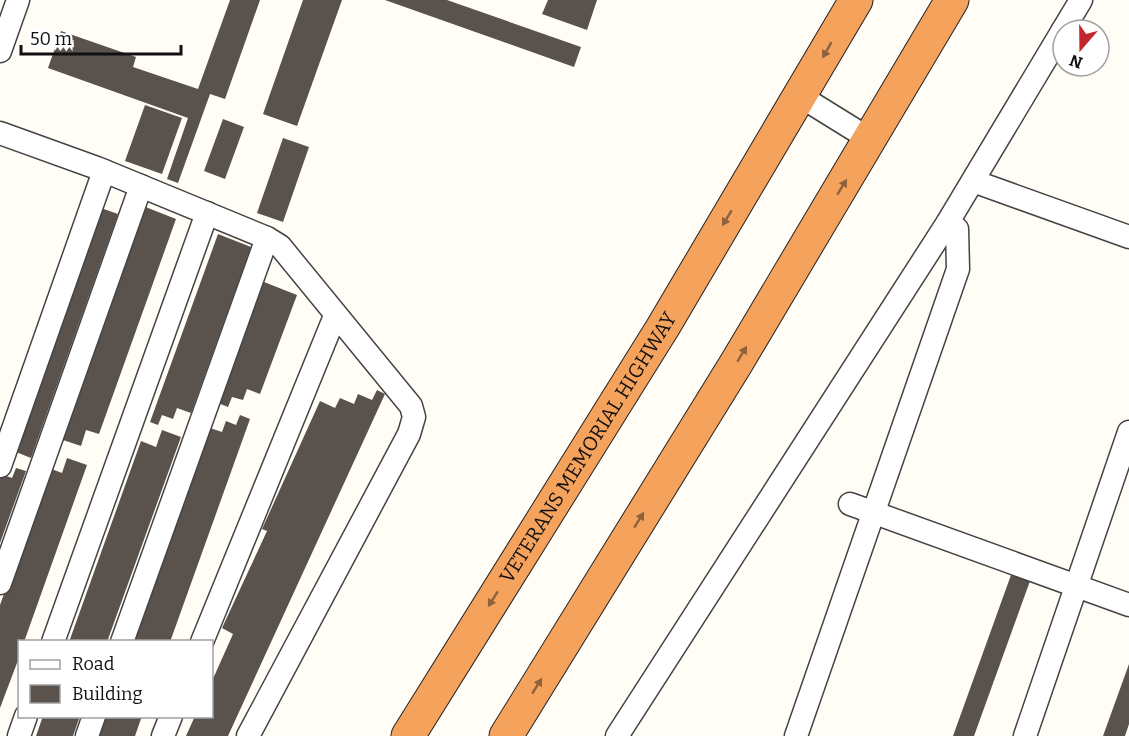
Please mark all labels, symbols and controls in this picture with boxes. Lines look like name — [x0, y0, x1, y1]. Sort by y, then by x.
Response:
scale bar — [21, 18, 182, 56]
north arrow — [1051, 18, 1111, 78]
text: 50 m — [30, 28, 72, 50]
one-way arrow — [821, 42, 832, 58]
text: N — [1067, 51, 1085, 73]
one-way arrow — [837, 179, 848, 195]
one-way arrow — [722, 210, 733, 226]
street label: VETERANS MEMORIAL HIGHWAY — [494, 307, 681, 588]
one-way arrow — [736, 346, 747, 362]
one-way arrow — [634, 512, 645, 528]
one-way arrow — [488, 591, 499, 607]
legend — [18, 640, 213, 718]
text: Road — [72, 653, 115, 675]
one-way arrow — [531, 678, 542, 694]
text: Building — [72, 683, 143, 705]

